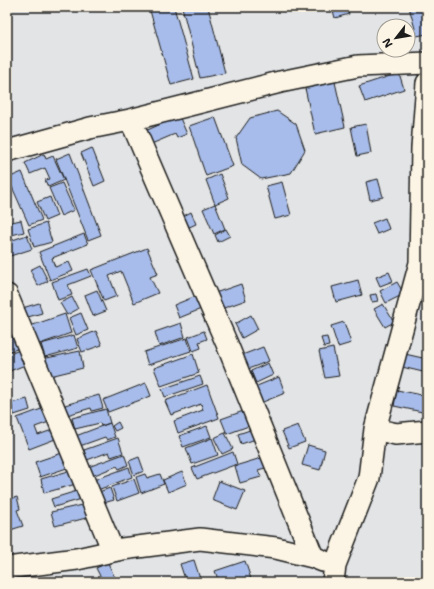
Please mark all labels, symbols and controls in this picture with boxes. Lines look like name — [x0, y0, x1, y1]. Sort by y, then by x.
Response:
north arrow — [376, 18, 416, 58]
text: N — [379, 35, 397, 50]

